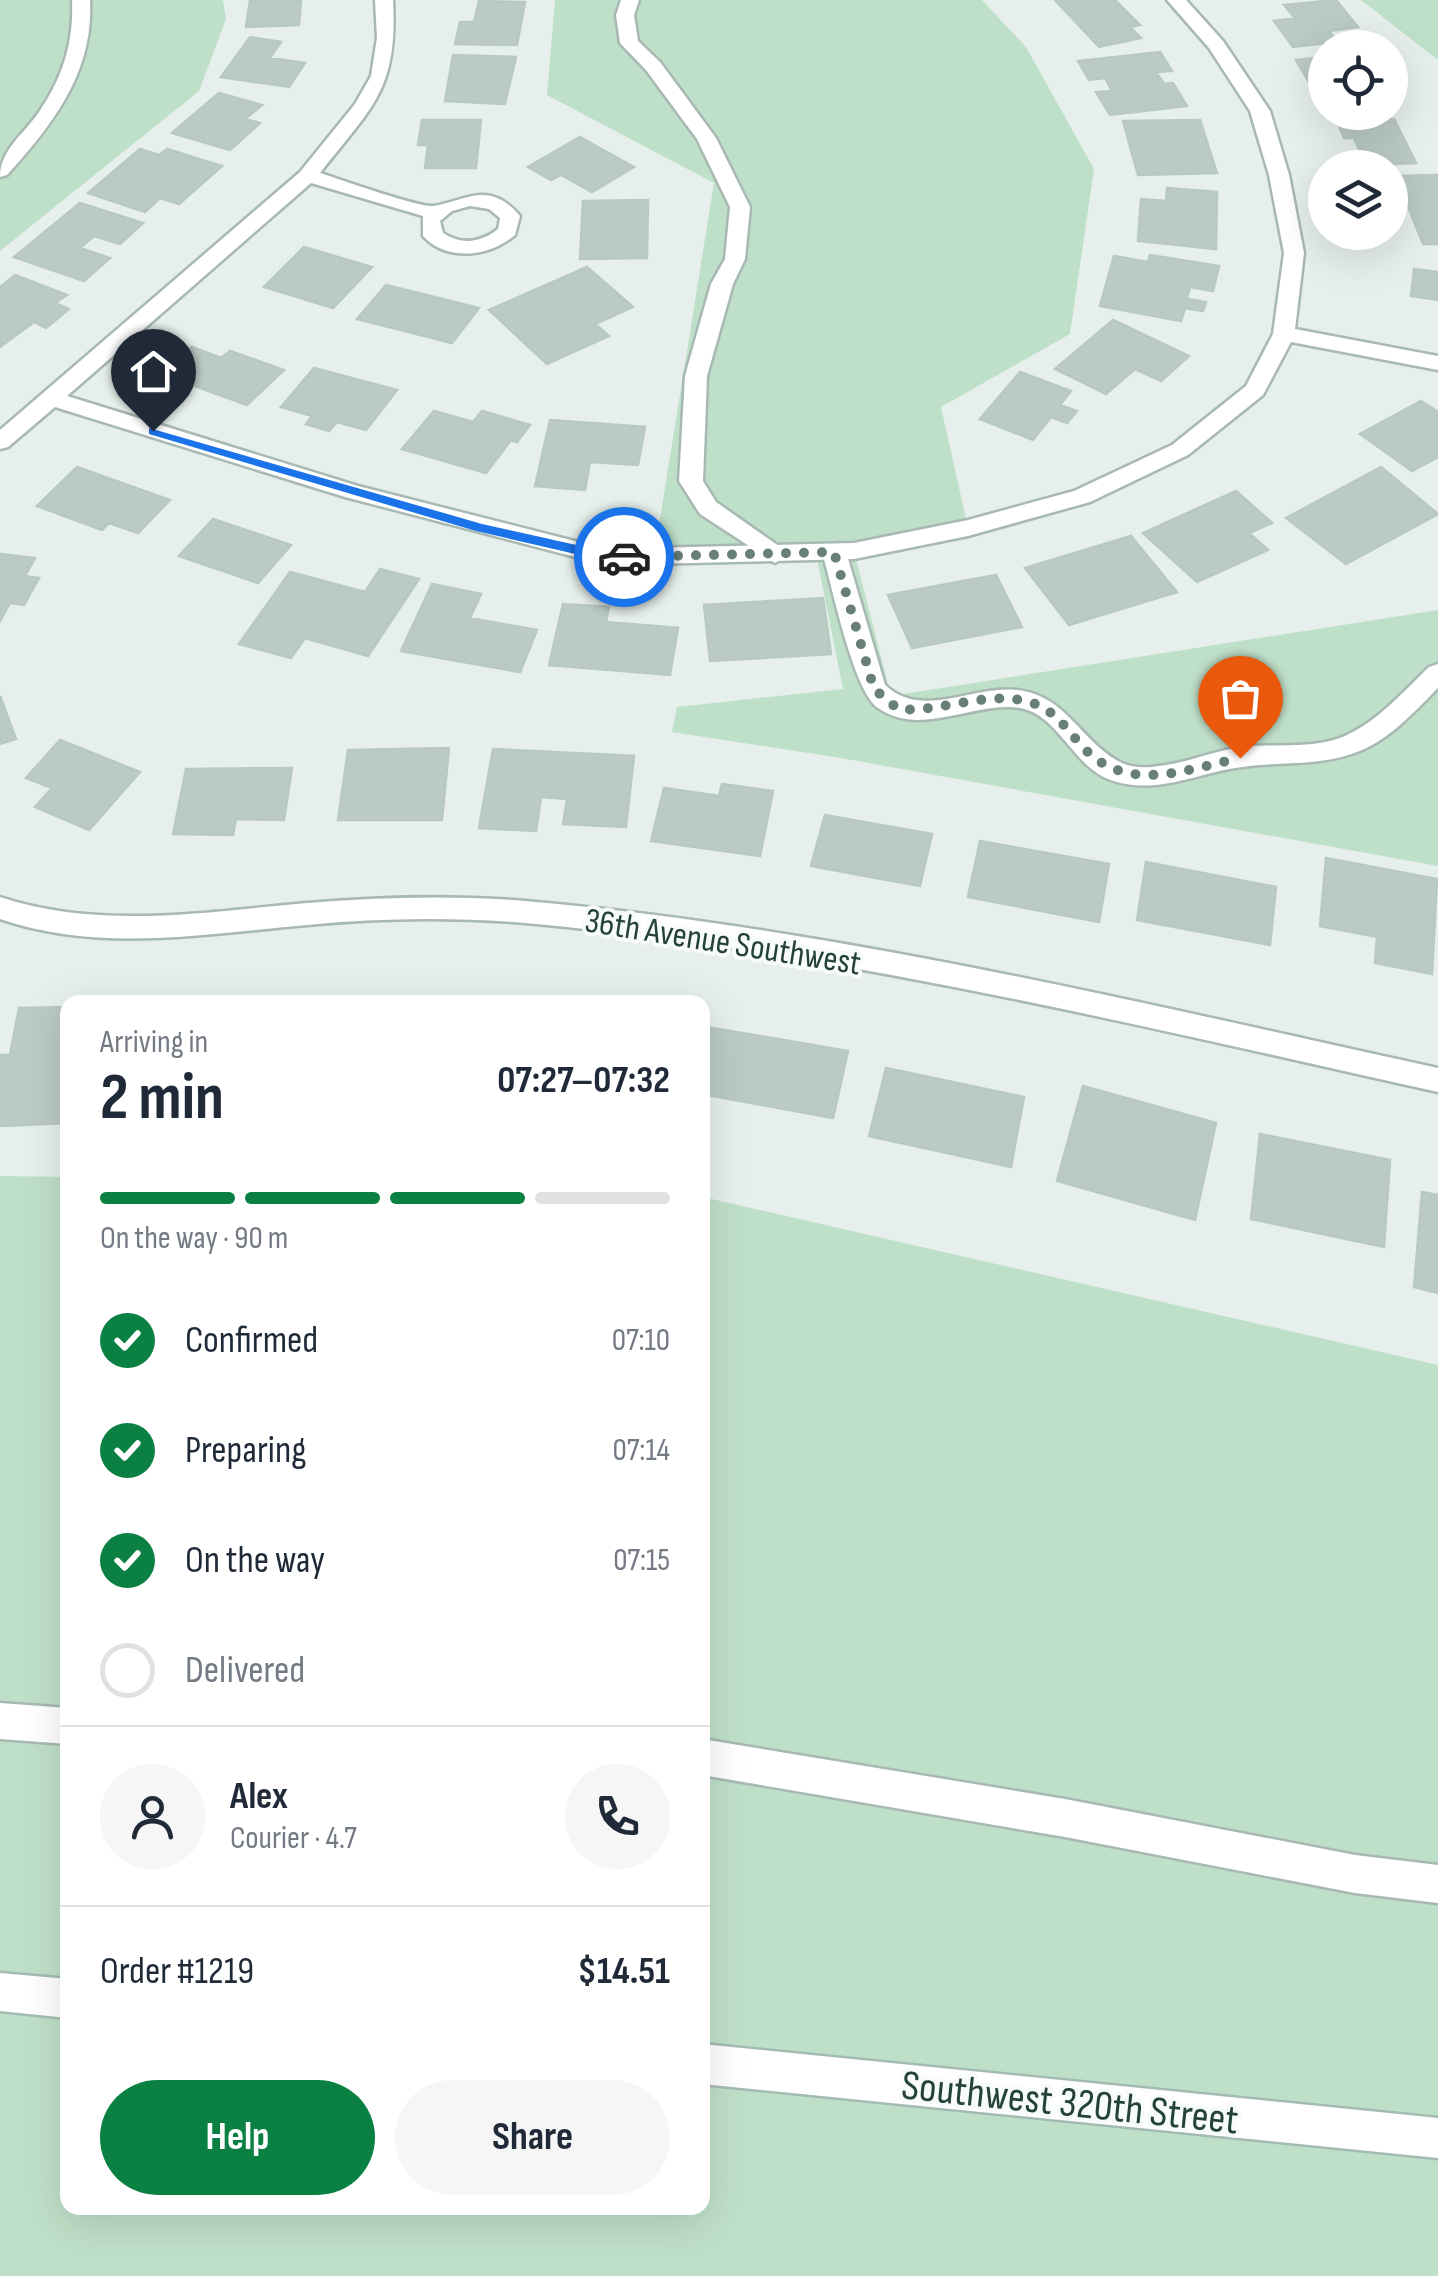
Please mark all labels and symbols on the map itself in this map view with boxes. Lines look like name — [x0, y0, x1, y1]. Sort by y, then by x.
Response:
pin — [111, 329, 196, 432]
courier — [574, 507, 674, 607]
pin — [1198, 656, 1283, 759]
street label: 36th Avenue Southwest — [582, 899, 864, 986]
street label: Southwest 320th Street — [899, 2060, 1241, 2147]

